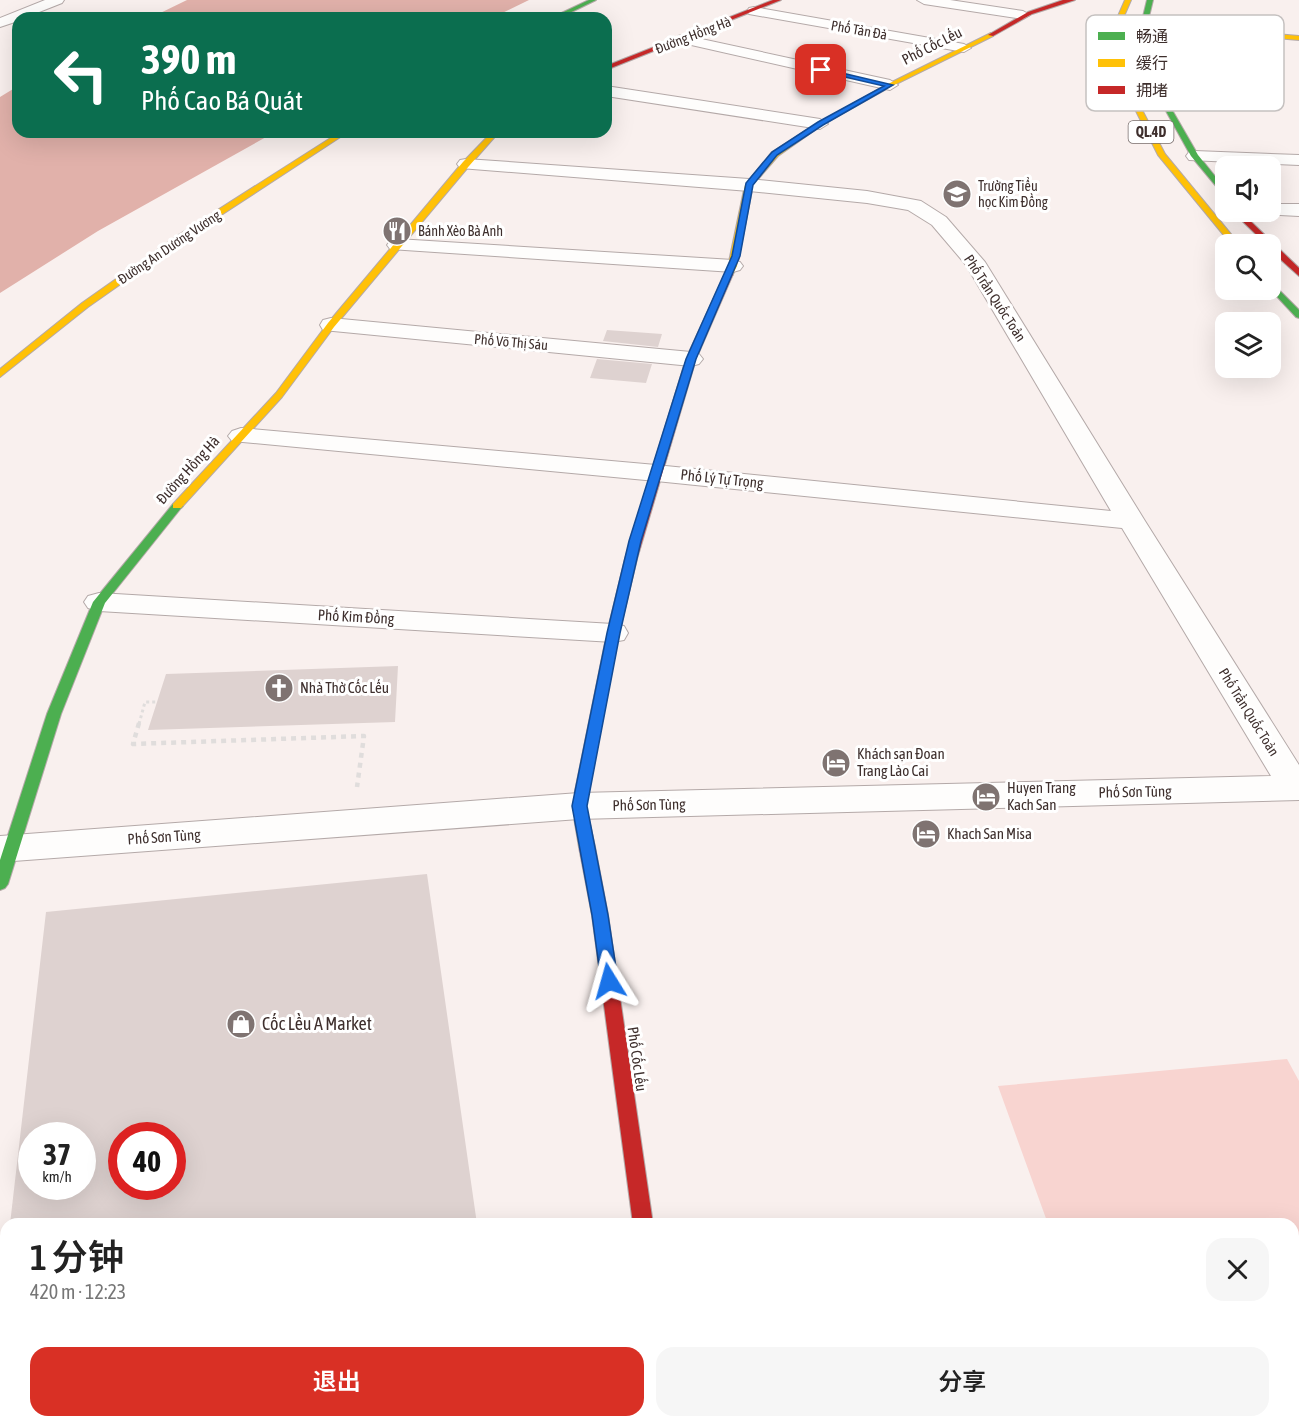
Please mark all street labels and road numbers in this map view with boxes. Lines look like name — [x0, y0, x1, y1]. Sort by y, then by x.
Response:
street label: Đường Hồng Hà — [652, 12, 733, 57]
street label: Phố Tản Đà — [830, 16, 889, 43]
street label: Phố Cốc Lếu — [899, 23, 965, 68]
road number: QL.4D — [1128, 121, 1174, 143]
street label: Đường An Dương Vương — [115, 207, 223, 287]
street label: Phố Trần Quốc Toản — [961, 251, 1030, 344]
street label: Phố Võ Thị Sáu — [473, 330, 549, 353]
street label: Đường Hồng Hà — [153, 432, 223, 507]
street label: Phố Lý Tự Trọng — [680, 466, 765, 491]
street label: Phố Kim Đồng — [317, 606, 395, 627]
street label: Phố Trần Quốc Toản — [1216, 665, 1283, 759]
street label: Phố Sơn Tùng — [1098, 782, 1172, 801]
street label: Phố Sơn Tùng — [612, 795, 686, 814]
street label: Phố Sơn Tùng — [127, 825, 202, 848]
street label: Phố Cốc Lếu — [625, 1026, 650, 1092]

